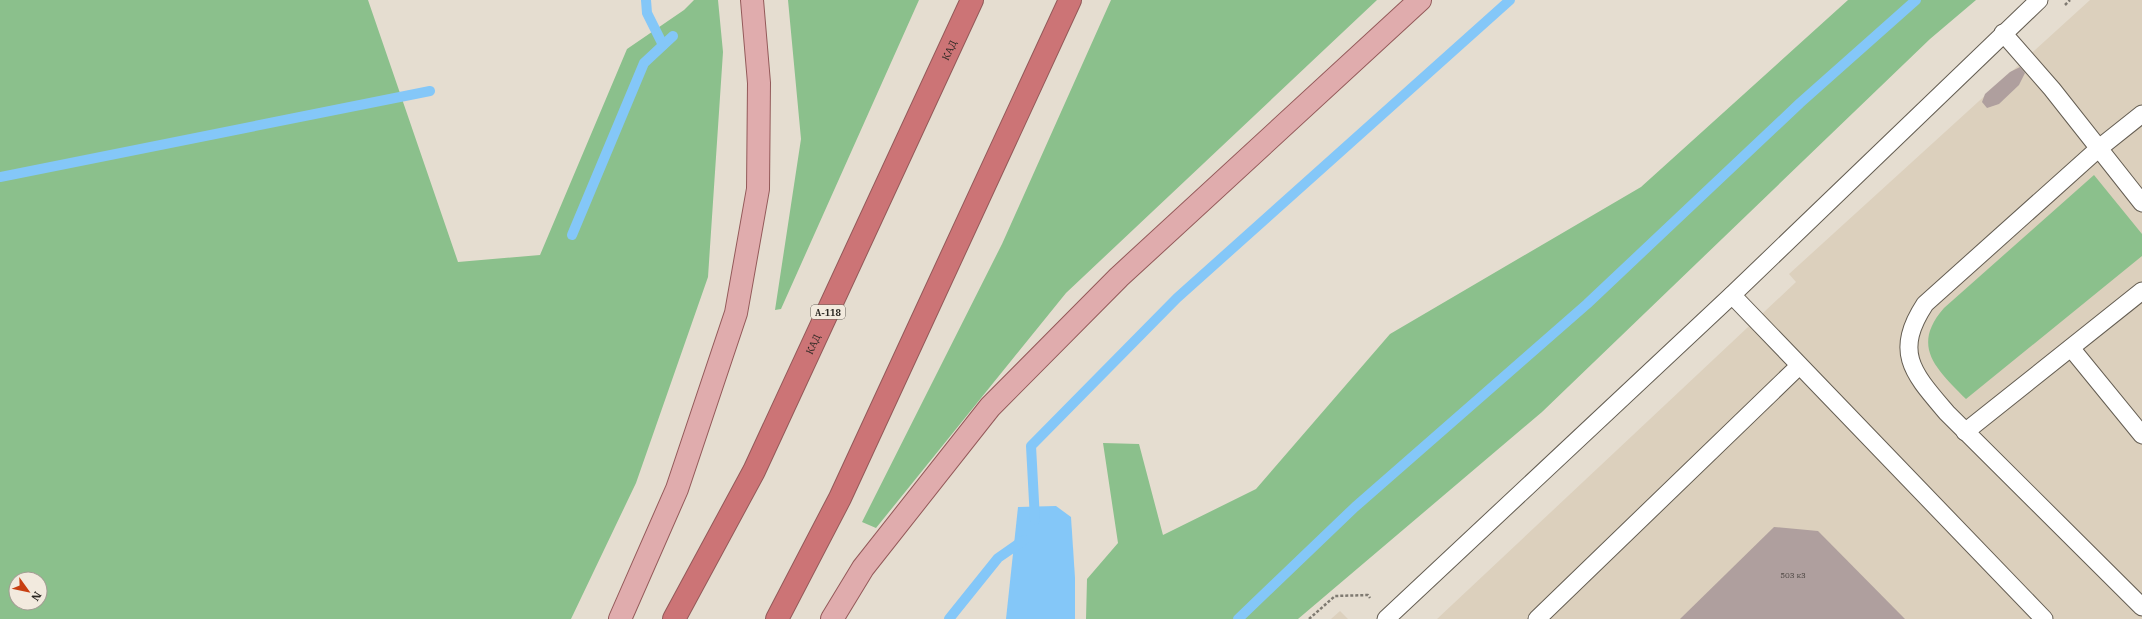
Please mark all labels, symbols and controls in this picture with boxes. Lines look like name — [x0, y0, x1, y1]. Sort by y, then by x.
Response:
street label: КАД — [939, 38, 959, 62]
road number: А-118 — [811, 305, 845, 319]
street label: КАД — [802, 332, 823, 356]
house number: 503 к3 — [1780, 570, 1806, 580]
north arrow — [8, 571, 48, 611]
text: N — [28, 589, 45, 604]

